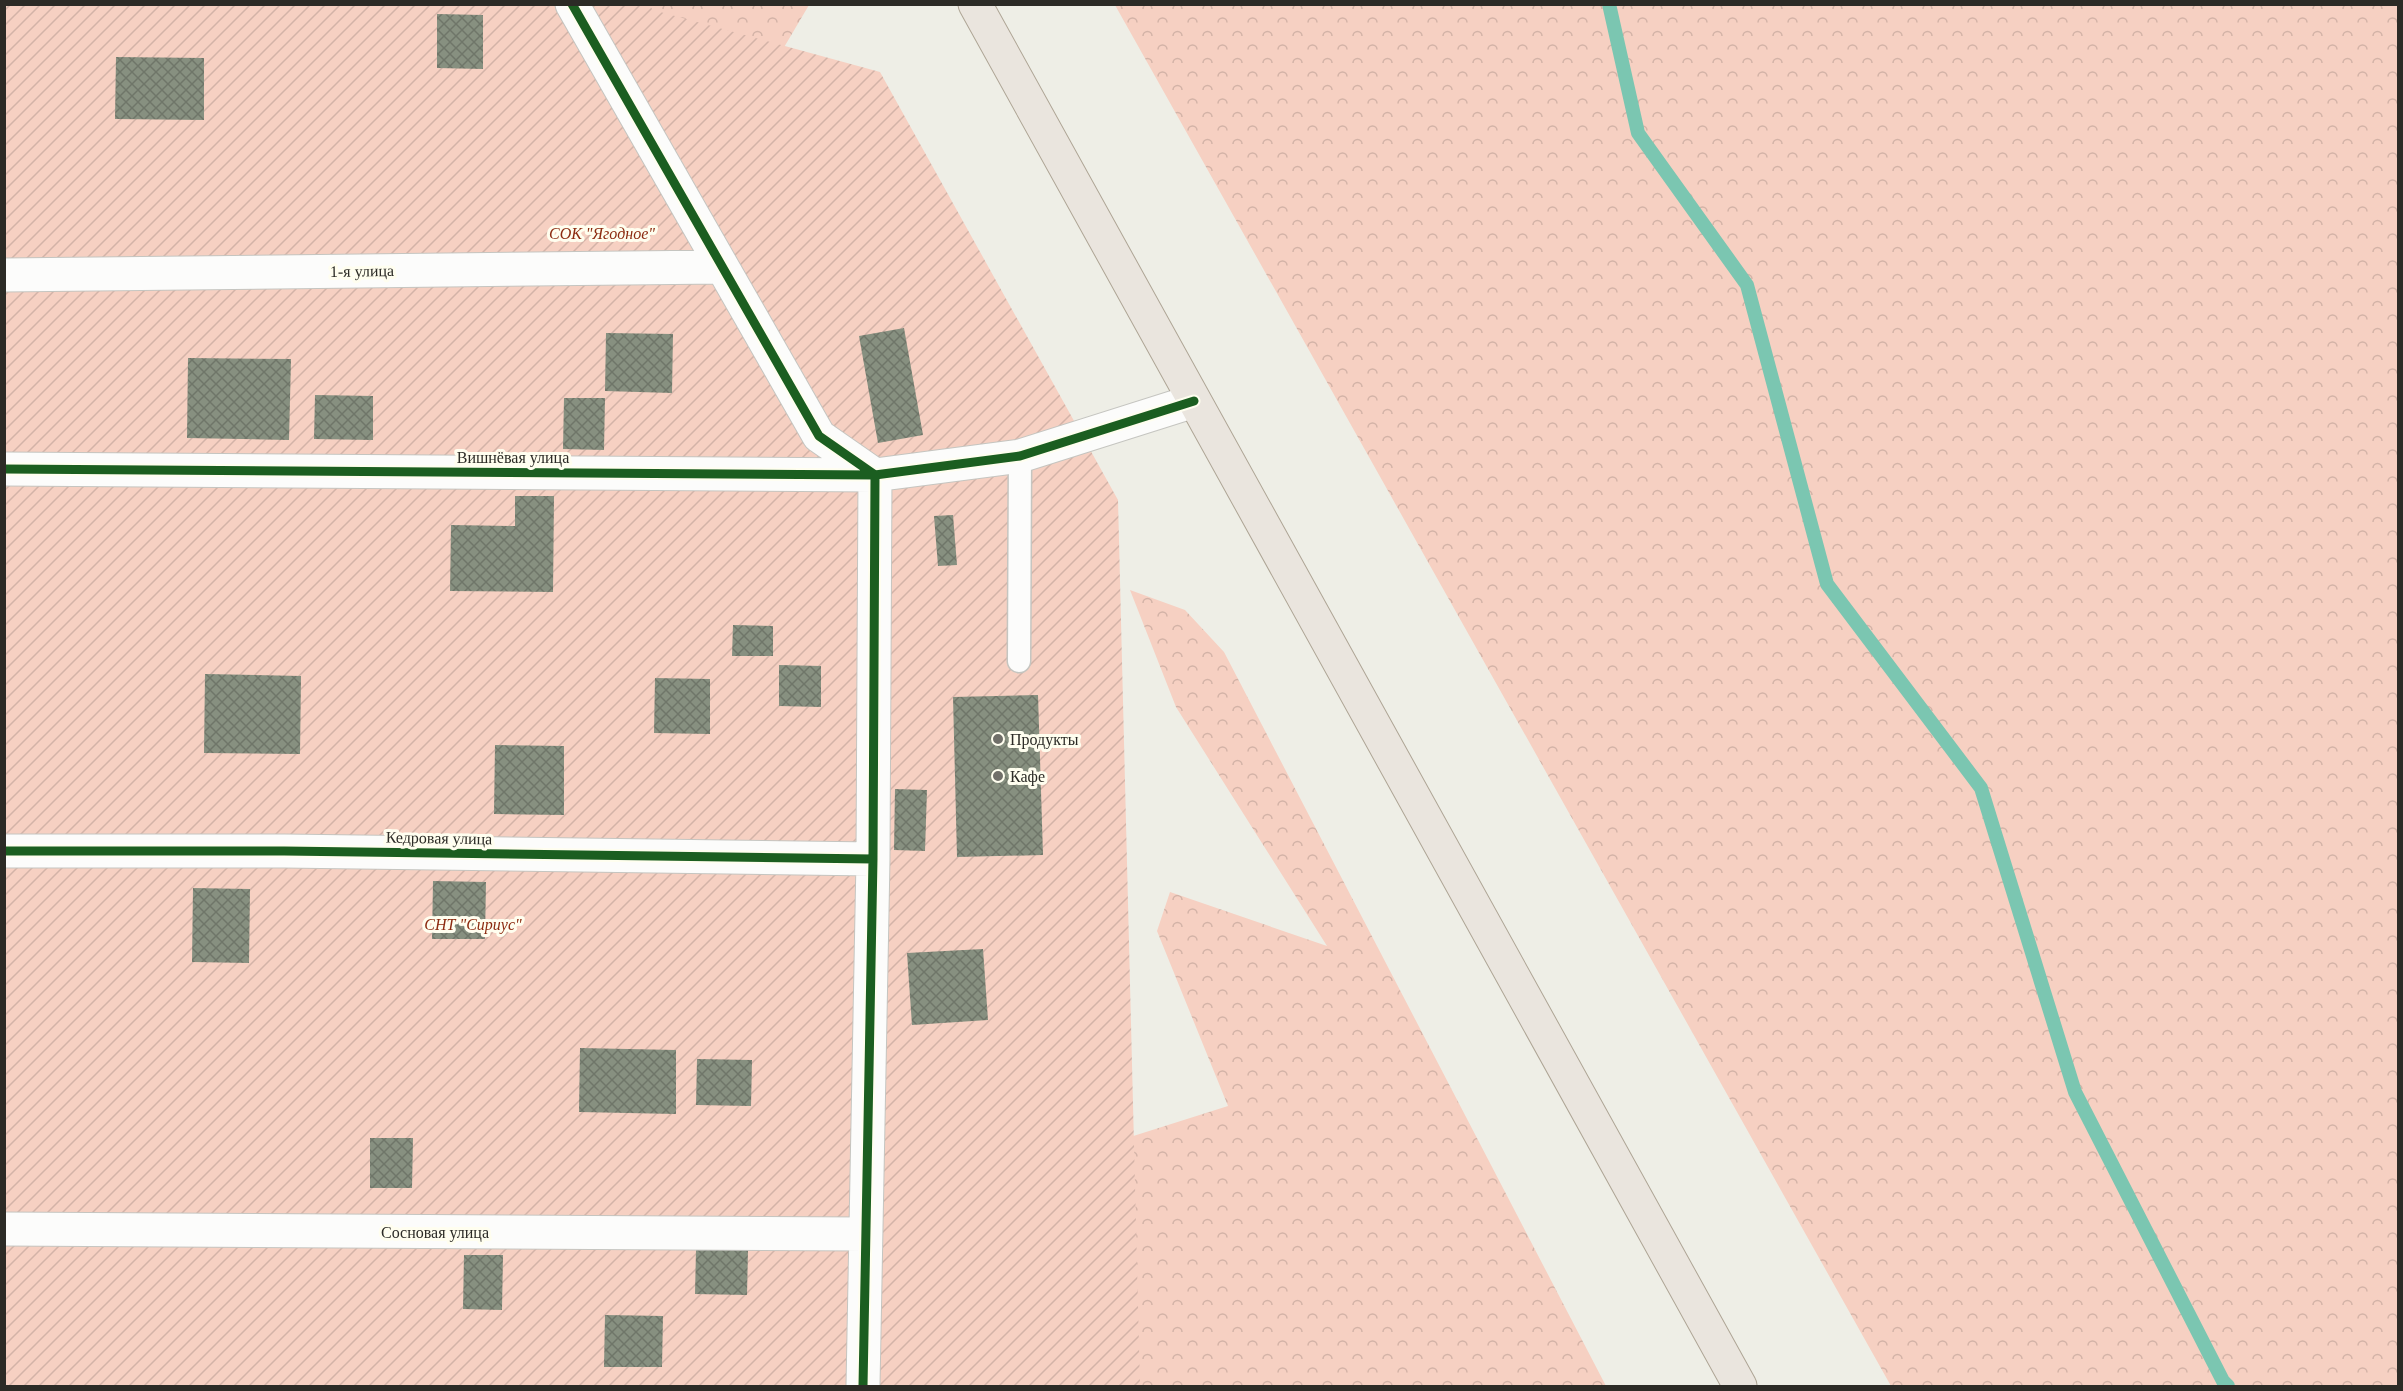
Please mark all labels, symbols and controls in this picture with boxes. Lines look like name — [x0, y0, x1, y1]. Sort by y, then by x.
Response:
park label: СОК "Ягодное" — [549, 225, 655, 242]
street label: 1-я улица — [330, 262, 394, 281]
street label: Вишнёвая улица — [457, 449, 569, 467]
place label: Продукты — [1010, 731, 1079, 749]
marker: Продукты — [991, 732, 1005, 746]
place label: Кафе — [1010, 768, 1045, 786]
marker: Кафе — [991, 769, 1005, 783]
street label: Кедровая улица — [386, 829, 492, 848]
park label: СНТ "Сириус" — [424, 916, 522, 934]
street label: Сосновая улица — [381, 1224, 489, 1242]

